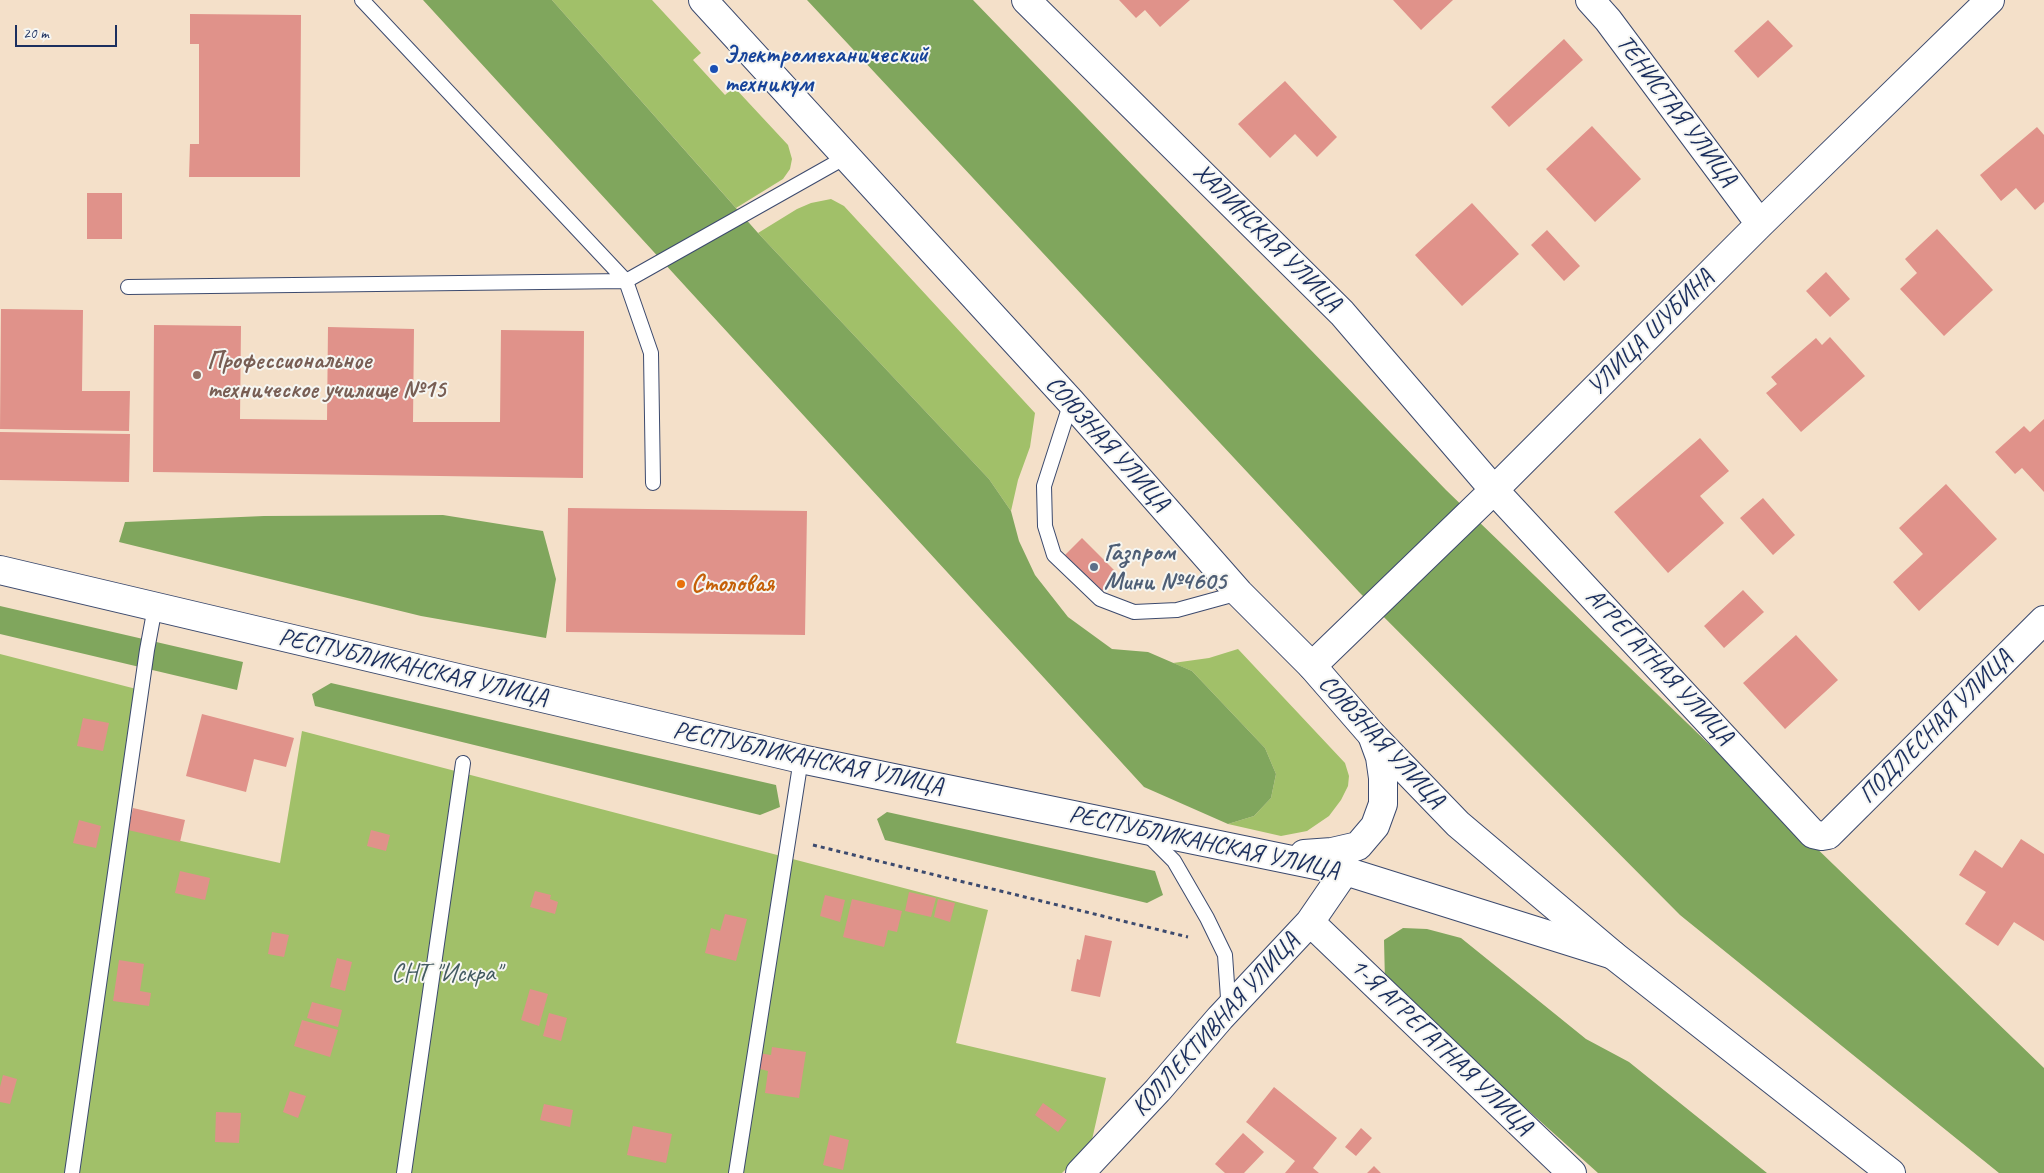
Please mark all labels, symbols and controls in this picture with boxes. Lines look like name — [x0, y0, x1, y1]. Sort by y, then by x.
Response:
scale bar — [18, 15, 120, 47]
text: 20 m — [23, 24, 49, 43]
street label: ТЕНИСТАЯ УЛИЦА — [1609, 29, 1743, 193]
place label: Электромеханический техникум — [724, 40, 928, 99]
marker: Электромеханический техникум — [708, 63, 720, 75]
street label: ХАЛИНСКАЯ УЛИЦА — [1187, 158, 1347, 318]
street label: УЛИЦА ШУБИНА — [1582, 264, 1720, 402]
place label: Профессиональное техническое училище №15 — [207, 346, 445, 405]
marker: Профессиональное техническое училище №15 — [191, 369, 203, 381]
street label: СОЮЗНАЯ УЛИЦА — [1038, 370, 1176, 518]
place label: Газпром Мини №4605 — [1104, 538, 1226, 597]
marker: Газпром Мини №4605 — [1088, 561, 1100, 573]
place label: Столовая — [691, 569, 774, 599]
marker: Столовая — [675, 578, 687, 590]
street label: АГРЕГАТНАЯ УЛИЦА — [1579, 583, 1739, 751]
street label: РЕСПУБЛИКАНСКАЯ УЛИЦА — [275, 622, 551, 714]
street label: ПОДЛЕСНАЯ УЛИЦА — [1853, 644, 2019, 810]
street label: СОЮЗНАЯ УЛИЦА — [1311, 669, 1451, 815]
street label: РЕСПУБЛИКАНСКАЯ УЛИЦА — [670, 716, 946, 802]
street label: РЕСПУБЛИКАНСКАЯ УЛИЦА — [1066, 800, 1342, 886]
street label: КОЛЛЕКТИВНАЯ УЛИЦА — [1126, 927, 1306, 1123]
street label: 1-Я АГРЕГАТНАЯ УЛИЦА — [1343, 952, 1539, 1142]
park label: СНТ "Искра" — [391, 959, 501, 989]

